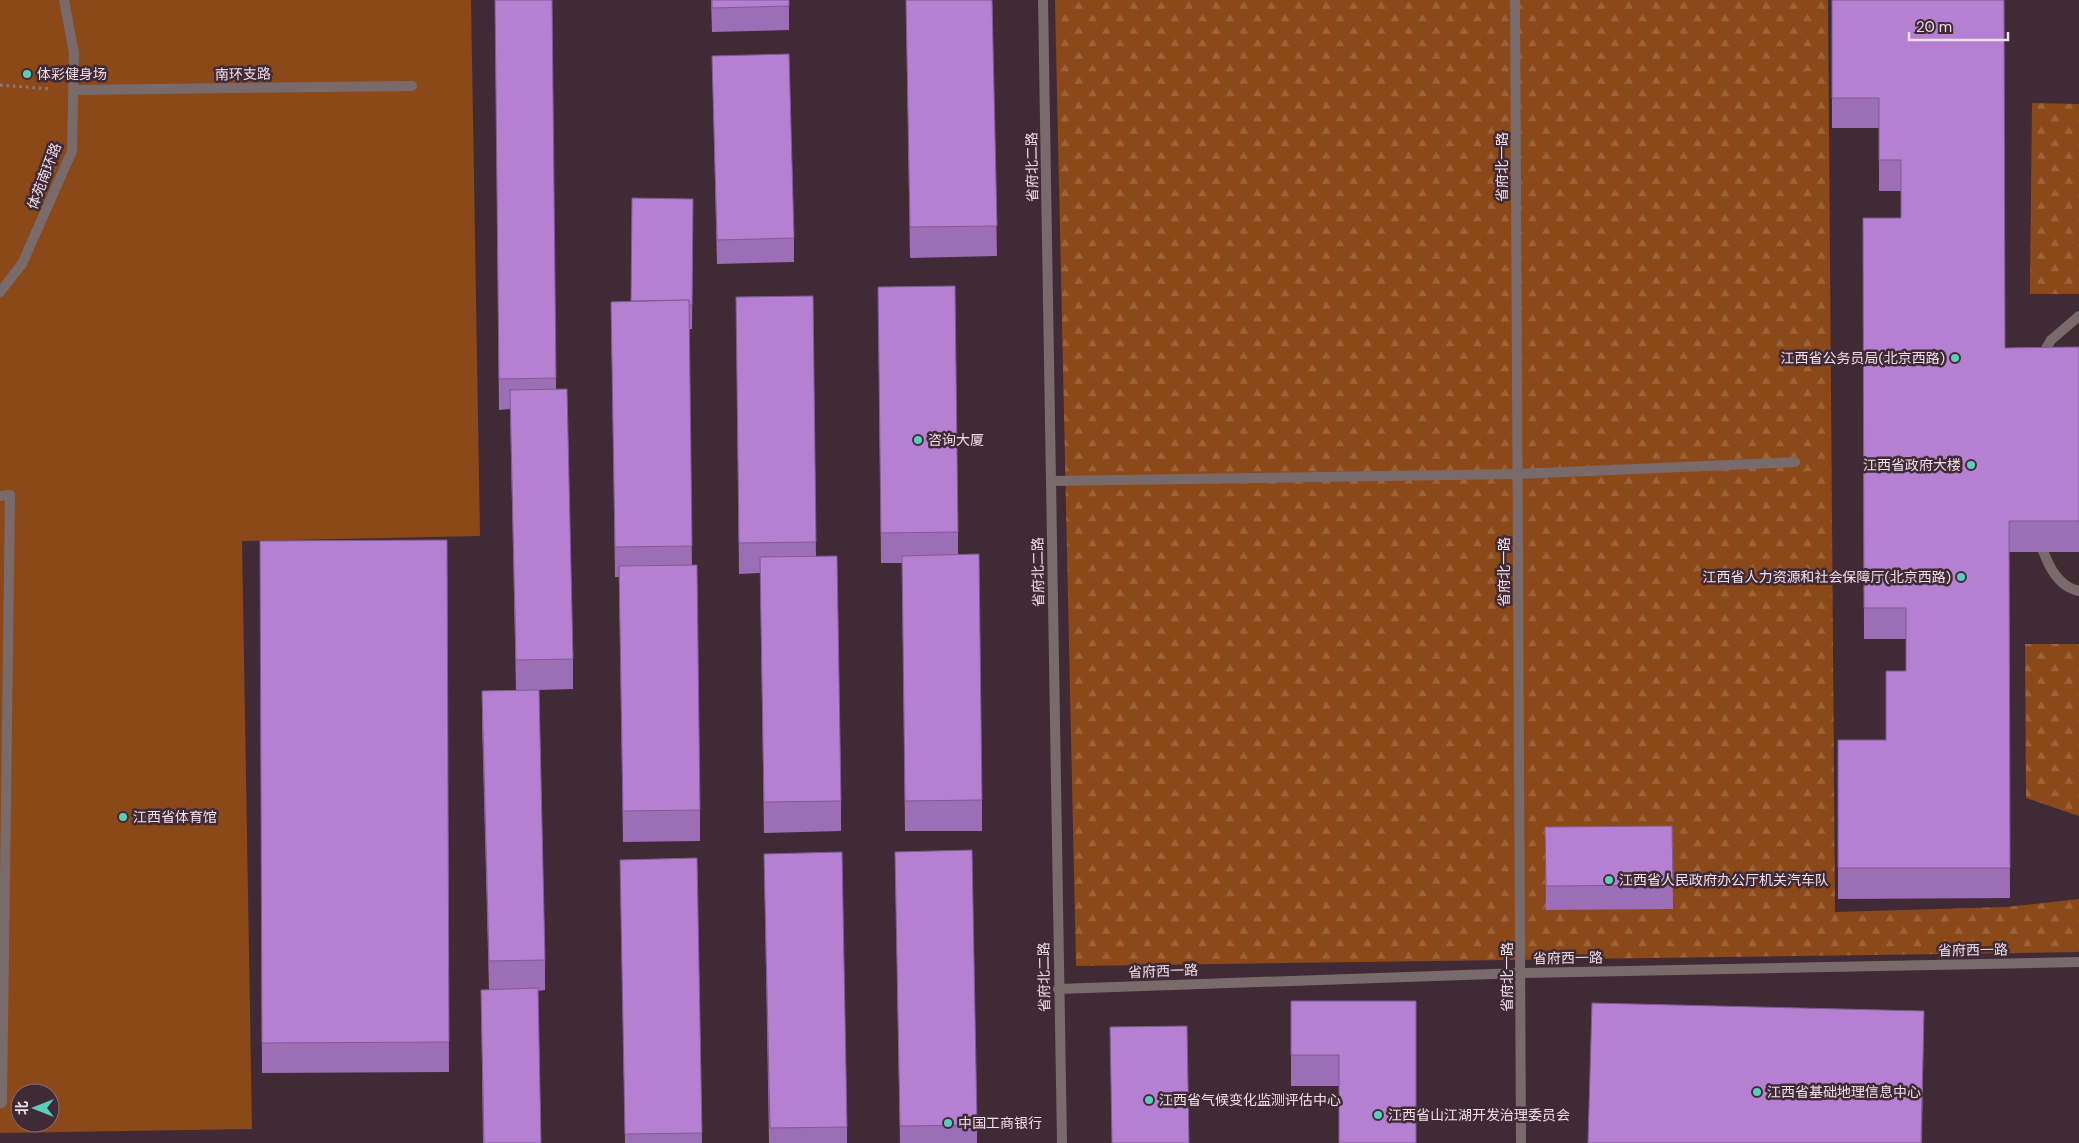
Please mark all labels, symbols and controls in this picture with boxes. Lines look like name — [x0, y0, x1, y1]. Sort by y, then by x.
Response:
scale bar — [1909, 10, 2008, 42]
text: 20 m — [1916, 17, 1952, 37]
place label: 体彩健身场 — [37, 65, 107, 83]
street label: 南环支路 — [215, 65, 271, 83]
marker: 体彩健身场 — [21, 68, 33, 80]
street label: 省府北二路 — [1022, 132, 1042, 202]
street label: 省府北一路 — [1493, 132, 1511, 202]
street label: 体苑南环路 — [23, 140, 65, 212]
place label: 江西省公务员局(北京西路) — [1781, 349, 1945, 367]
marker: 江西省公务员局(北京西路) — [1949, 352, 1961, 364]
place label: 咨询大厦 — [928, 431, 984, 449]
marker: 咨询大厦 — [912, 434, 924, 446]
place label: 江西省政府大楼 — [1863, 456, 1961, 474]
marker: 江西省政府大楼 — [1965, 459, 1977, 471]
street label: 省府北二路 — [1028, 537, 1048, 607]
street label: 省府北一路 — [1495, 537, 1513, 607]
place label: 江西省人力资源和社会保障厅(北京西路) — [1703, 568, 1951, 586]
marker: 江西省人力资源和社会保障厅(北京西路) — [1955, 571, 1967, 583]
place label: 江西省体育馆 — [133, 808, 217, 826]
marker: 江西省体育馆 — [117, 811, 129, 823]
place label: 江西省人民政府办公厅机关汽车队 — [1619, 871, 1829, 889]
marker: 江西省人民政府办公厅机关汽车队 — [1603, 874, 1615, 886]
street label: 省府西一路 — [1938, 940, 2008, 960]
street label: 省府北二路 — [1034, 942, 1054, 1012]
street label: 省府北一路 — [1498, 942, 1516, 1012]
street label: 省府西一路 — [1533, 948, 1603, 968]
street label: 省府西一路 — [1128, 961, 1198, 981]
north arrow — [10, 1083, 60, 1133]
place label: 江西省基础地理信息中心 — [1767, 1083, 1921, 1101]
marker: 江西省基础地理信息中心 — [1751, 1086, 1763, 1098]
place label: 江西省气候变化监测评估中心 — [1159, 1091, 1341, 1109]
marker: 江西省气候变化监测评估中心 — [1143, 1094, 1155, 1106]
text: 北 — [13, 1101, 31, 1115]
place label: 江西省山江湖开发治理委员会 — [1388, 1106, 1570, 1124]
marker: 江西省山江湖开发治理委员会 — [1372, 1109, 1384, 1121]
place label: 中国工商银行 — [958, 1114, 1042, 1132]
marker: 中国工商银行 — [942, 1117, 954, 1129]

